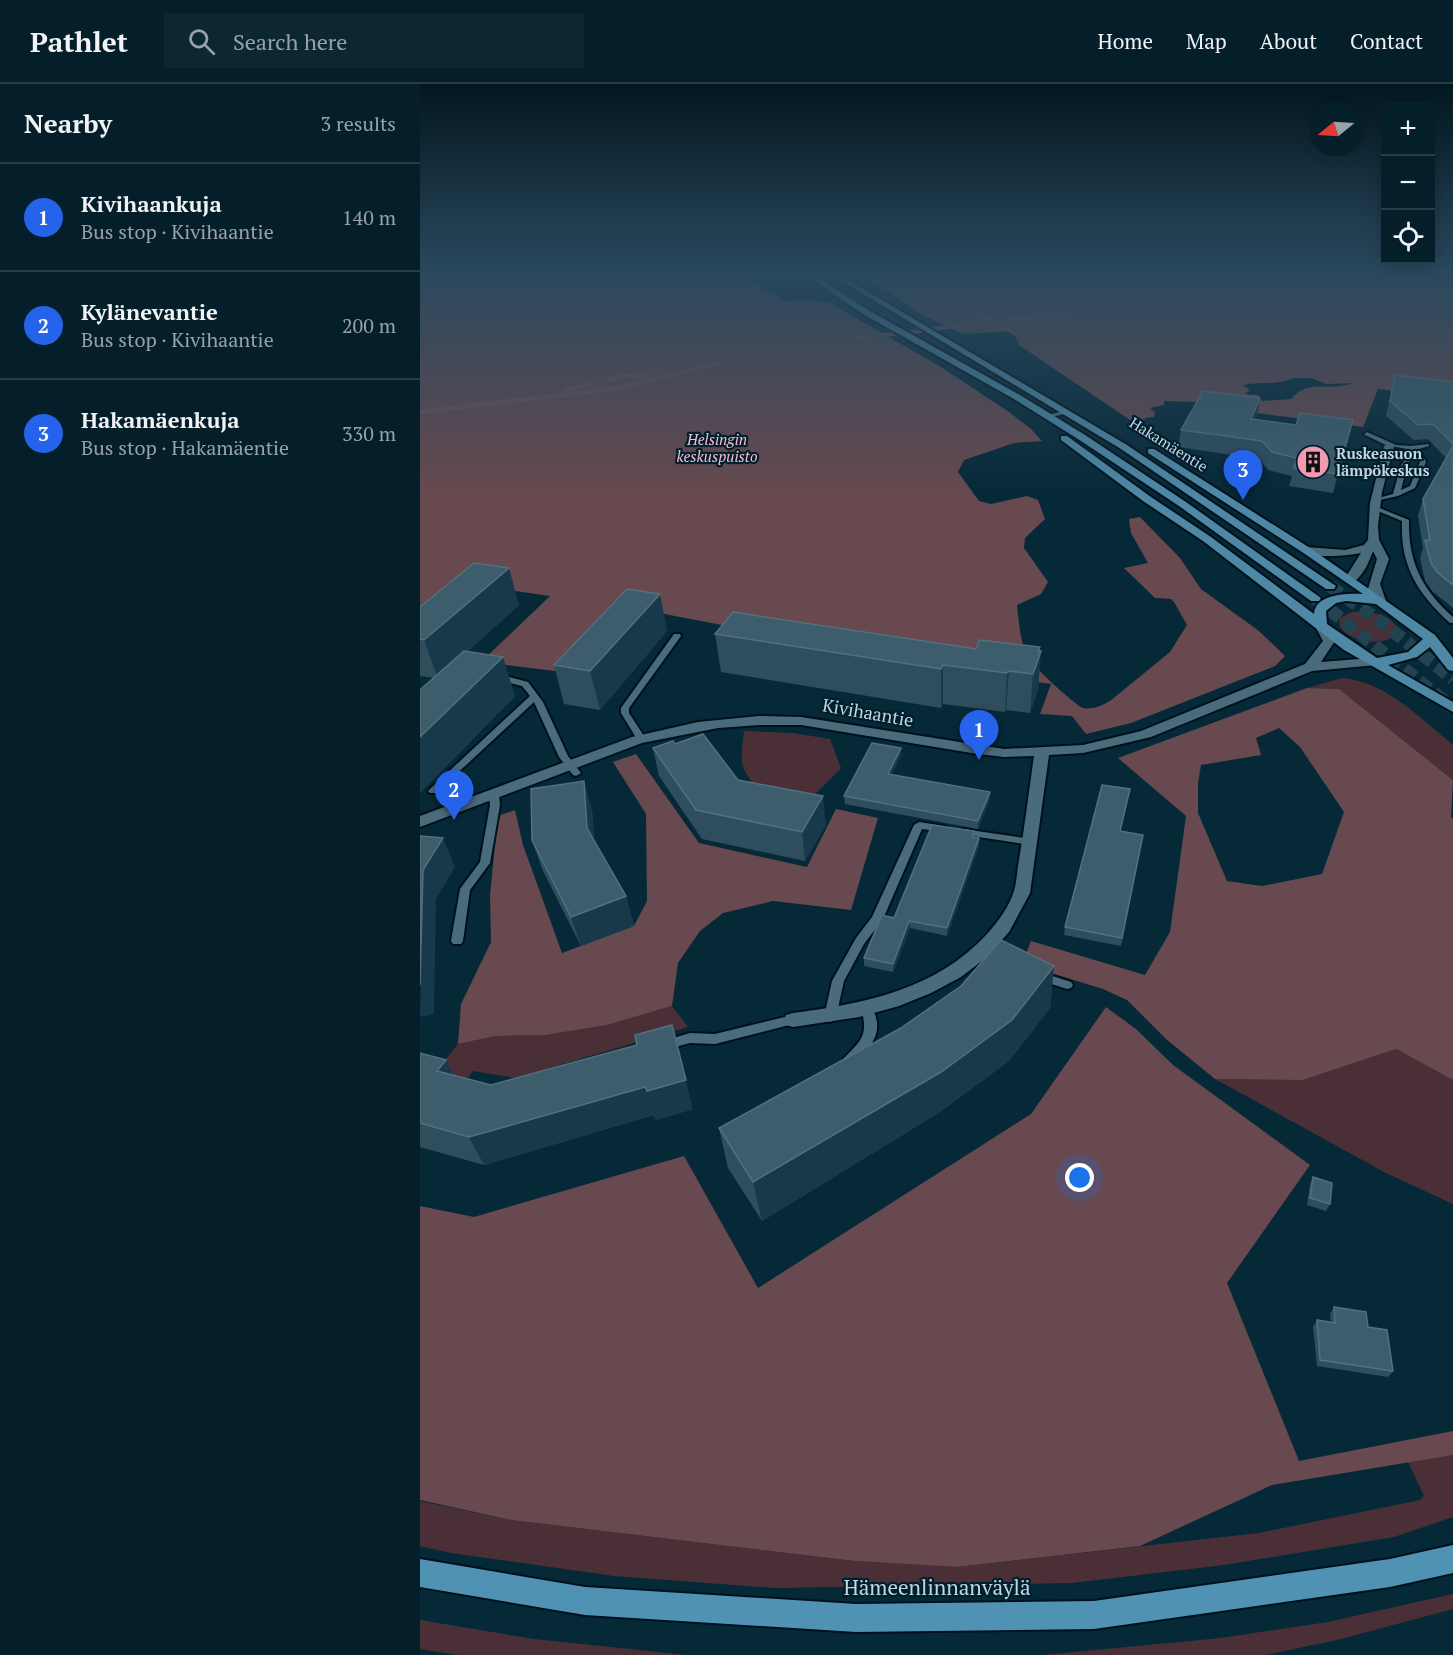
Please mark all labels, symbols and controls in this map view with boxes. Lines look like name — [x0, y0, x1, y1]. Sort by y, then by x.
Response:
search box — [164, 14, 584, 68]
text: Pathlet — [30, 23, 128, 60]
icon: search — [185, 25, 218, 58]
text: Search here — [233, 27, 347, 56]
text: Home — [1097, 27, 1153, 55]
text: Map — [1186, 27, 1227, 55]
text: About — [1260, 27, 1317, 55]
text: Contact — [1350, 27, 1423, 55]
north arrow — [1309, 102, 1363, 156]
map controls — [1381, 102, 1435, 264]
button: + — [1381, 102, 1435, 156]
text: Nearby — [24, 106, 112, 140]
text: 3 results — [321, 110, 396, 137]
button: − — [1381, 156, 1435, 210]
text: Kivihaankuja — [81, 189, 222, 218]
text: 1 — [38, 204, 49, 231]
text: 140 m — [342, 204, 396, 231]
button: locate — [1381, 210, 1435, 264]
text: Bus stop · Kivihaantie — [81, 218, 274, 245]
text: Kylänevantie — [81, 297, 218, 326]
text: 2 — [38, 312, 49, 339]
text: 200 m — [342, 312, 396, 339]
text: Bus stop · Kivihaantie — [81, 326, 274, 353]
text: Hakamäenkuja — [81, 405, 240, 434]
street label: Hakamäentie — [1126, 412, 1212, 476]
text: 3 — [38, 420, 49, 447]
text: 330 m — [342, 420, 396, 447]
park label: Helsingin keskuspuisto — [676, 429, 758, 466]
text: Bus stop · Hakamäentie — [81, 434, 289, 461]
place label: Ruskeasuon lämpökeskus — [1336, 443, 1430, 480]
building icon: Ruskeasuon lämpökeskus — [1295, 444, 1331, 480]
pin: 3 — [1224, 450, 1262, 500]
street label: Kivihaantie — [821, 692, 915, 732]
pin: 1 — [960, 710, 998, 760]
pin: 2 — [435, 770, 474, 820]
your location — [1065, 1163, 1094, 1192]
street label: Hämeenlinnanväylä — [843, 1573, 1031, 1601]

